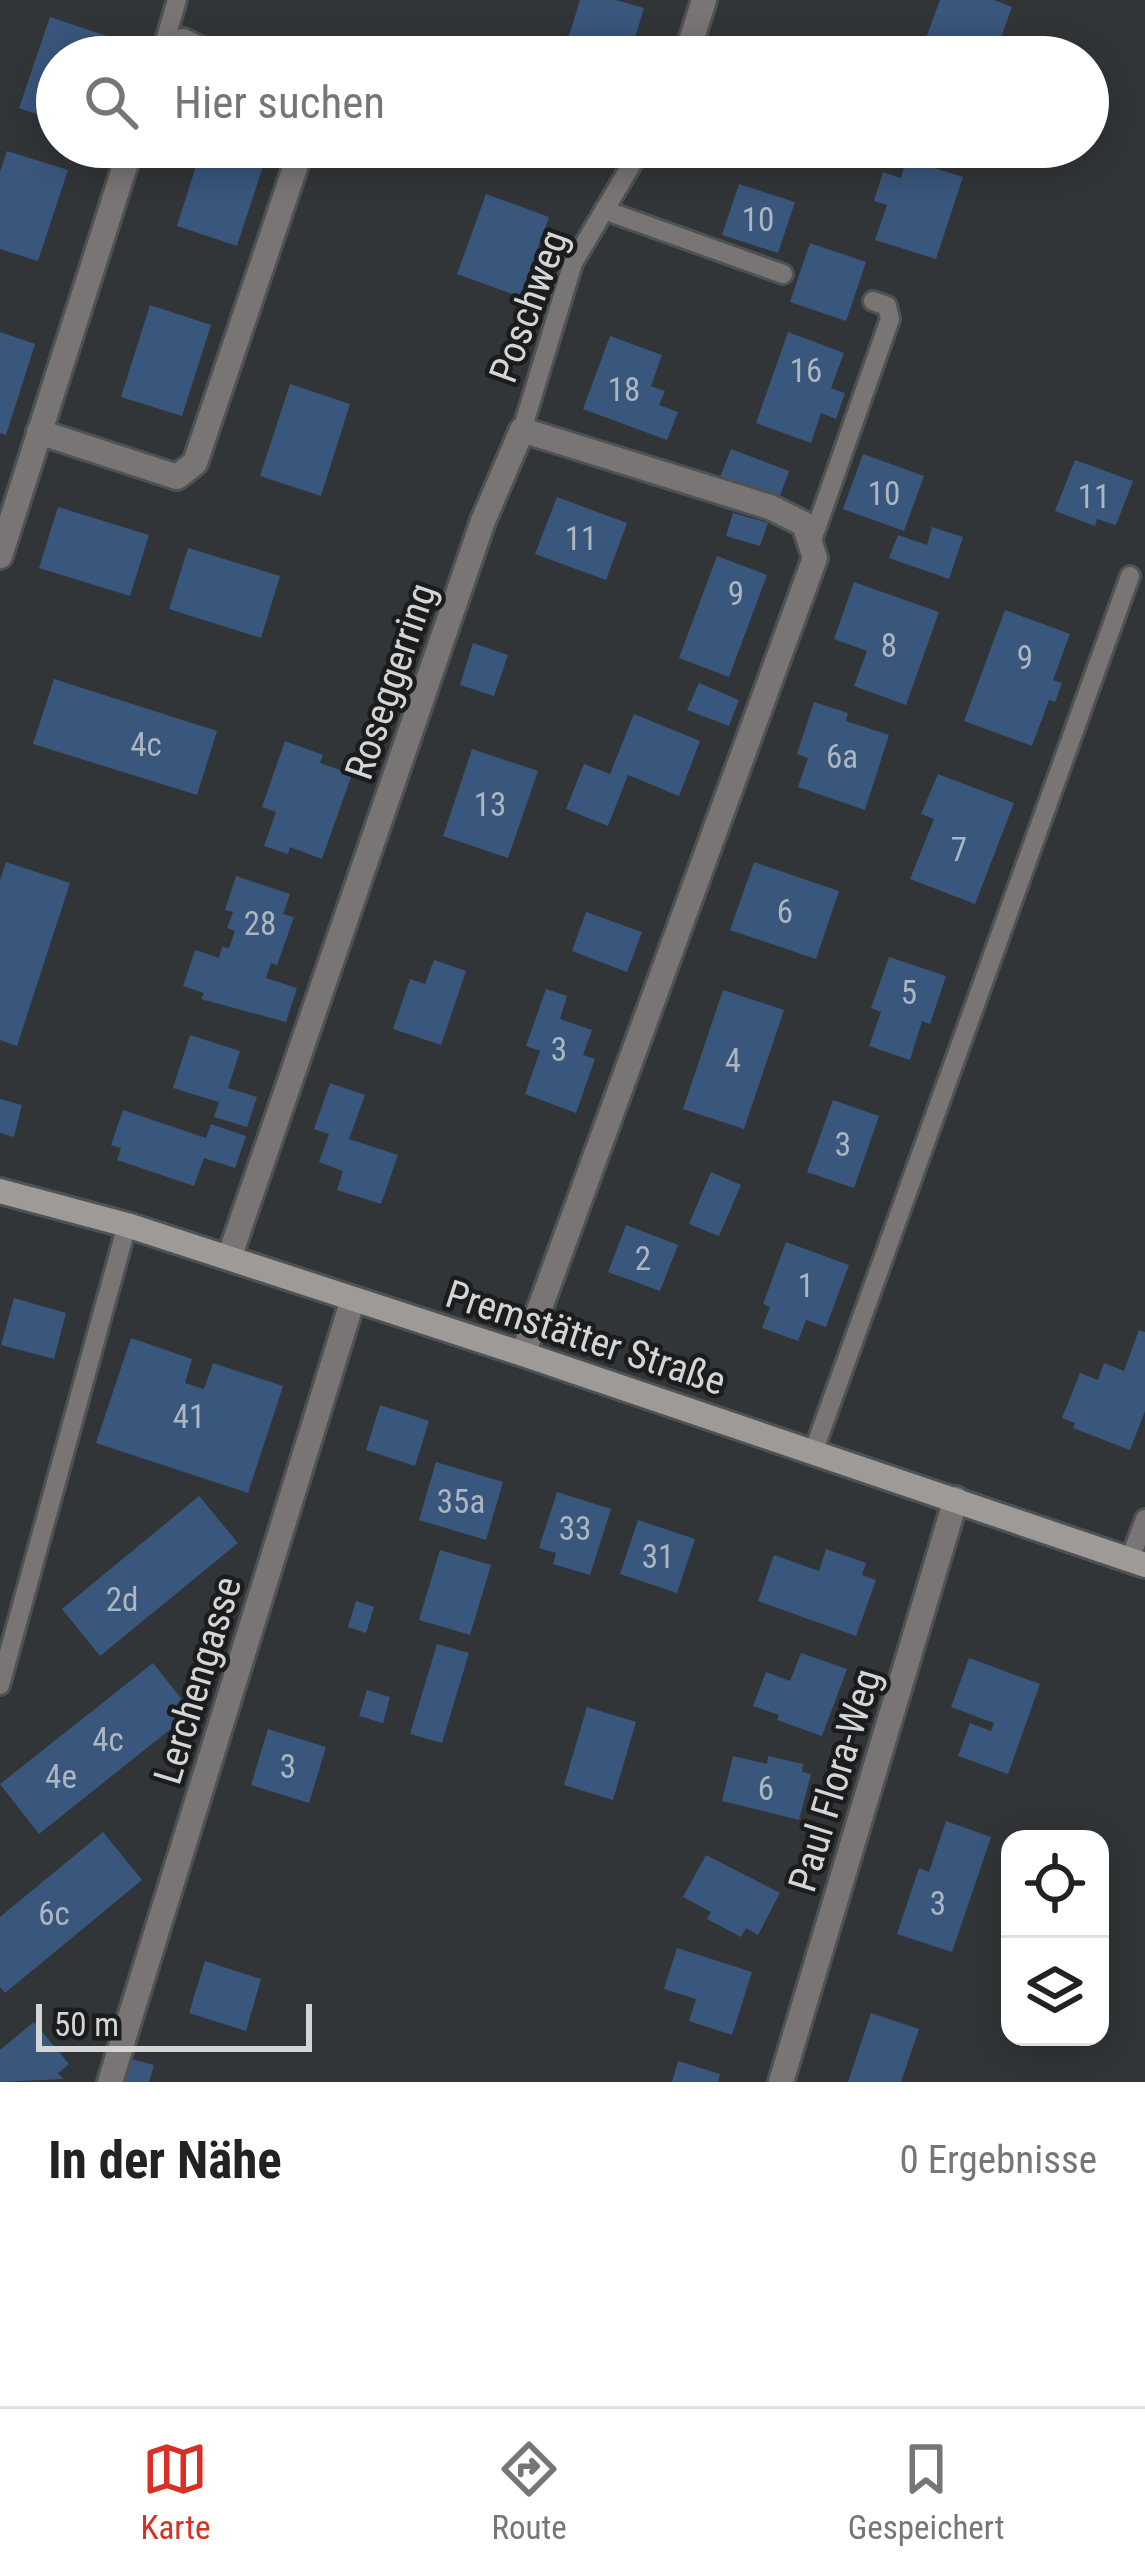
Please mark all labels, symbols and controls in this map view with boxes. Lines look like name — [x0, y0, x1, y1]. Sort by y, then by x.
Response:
search box — [36, 36, 1109, 168]
icon: search — [78, 69, 144, 135]
text: Hier suchen — [174, 76, 385, 129]
house number: 10 — [742, 200, 774, 239]
street label: Poschweg — [480, 224, 578, 389]
house number: 16 — [790, 351, 822, 390]
house number: 18 — [608, 370, 640, 409]
house number: 10 — [868, 474, 900, 513]
house number: 11 — [1078, 477, 1110, 516]
house number: 11 — [565, 519, 597, 558]
house number: 9 — [728, 574, 744, 613]
street label: Roseggerring — [336, 577, 446, 785]
house number: 8 — [881, 626, 897, 665]
house number: 9 — [1017, 638, 1033, 677]
house number: 4c — [130, 725, 162, 764]
house number: 6a — [826, 737, 858, 776]
house number: 13 — [474, 785, 506, 824]
house number: 7 — [951, 830, 967, 869]
house number: 6 — [777, 892, 793, 931]
house number: 28 — [244, 904, 276, 943]
house number: 5 — [901, 973, 917, 1012]
house number: 3 — [551, 1030, 567, 1069]
house number: 4 — [725, 1041, 741, 1080]
house number: 3 — [835, 1125, 851, 1164]
house number: 2 — [635, 1239, 651, 1278]
house number: 1 — [798, 1266, 814, 1305]
street label: Premstätter Straße — [440, 1271, 731, 1405]
house number: 41 — [173, 1397, 205, 1436]
house number: 35a — [437, 1482, 485, 1521]
house number: 33 — [559, 1509, 591, 1548]
house number: 31 — [642, 1537, 674, 1576]
street label: Lerchengasse — [145, 1571, 251, 1789]
house number: 2d — [106, 1580, 138, 1619]
street label: Paul Flora-Weg — [779, 1663, 891, 1897]
house number: 4c — [92, 1720, 124, 1759]
house number: 3 — [280, 1747, 296, 1786]
house number: 4e — [45, 1757, 77, 1796]
house number: 6 — [758, 1769, 774, 1808]
map controls — [1001, 1830, 1109, 2046]
button: locate — [1001, 1830, 1109, 1938]
house number: 3 — [930, 1884, 946, 1923]
house number: 6c — [38, 1894, 70, 1933]
button: layers — [1001, 1938, 1109, 2046]
scale bar — [36, 1998, 312, 2051]
text: 50 m — [54, 2005, 119, 2044]
text: In der Nähe — [48, 2131, 282, 2190]
text: 0 Ergebnisse — [899, 2137, 1097, 2183]
tab: Karte — [141, 2436, 210, 2547]
tab: Route — [492, 2436, 567, 2547]
tab: Gespeichert — [848, 2436, 1004, 2547]

